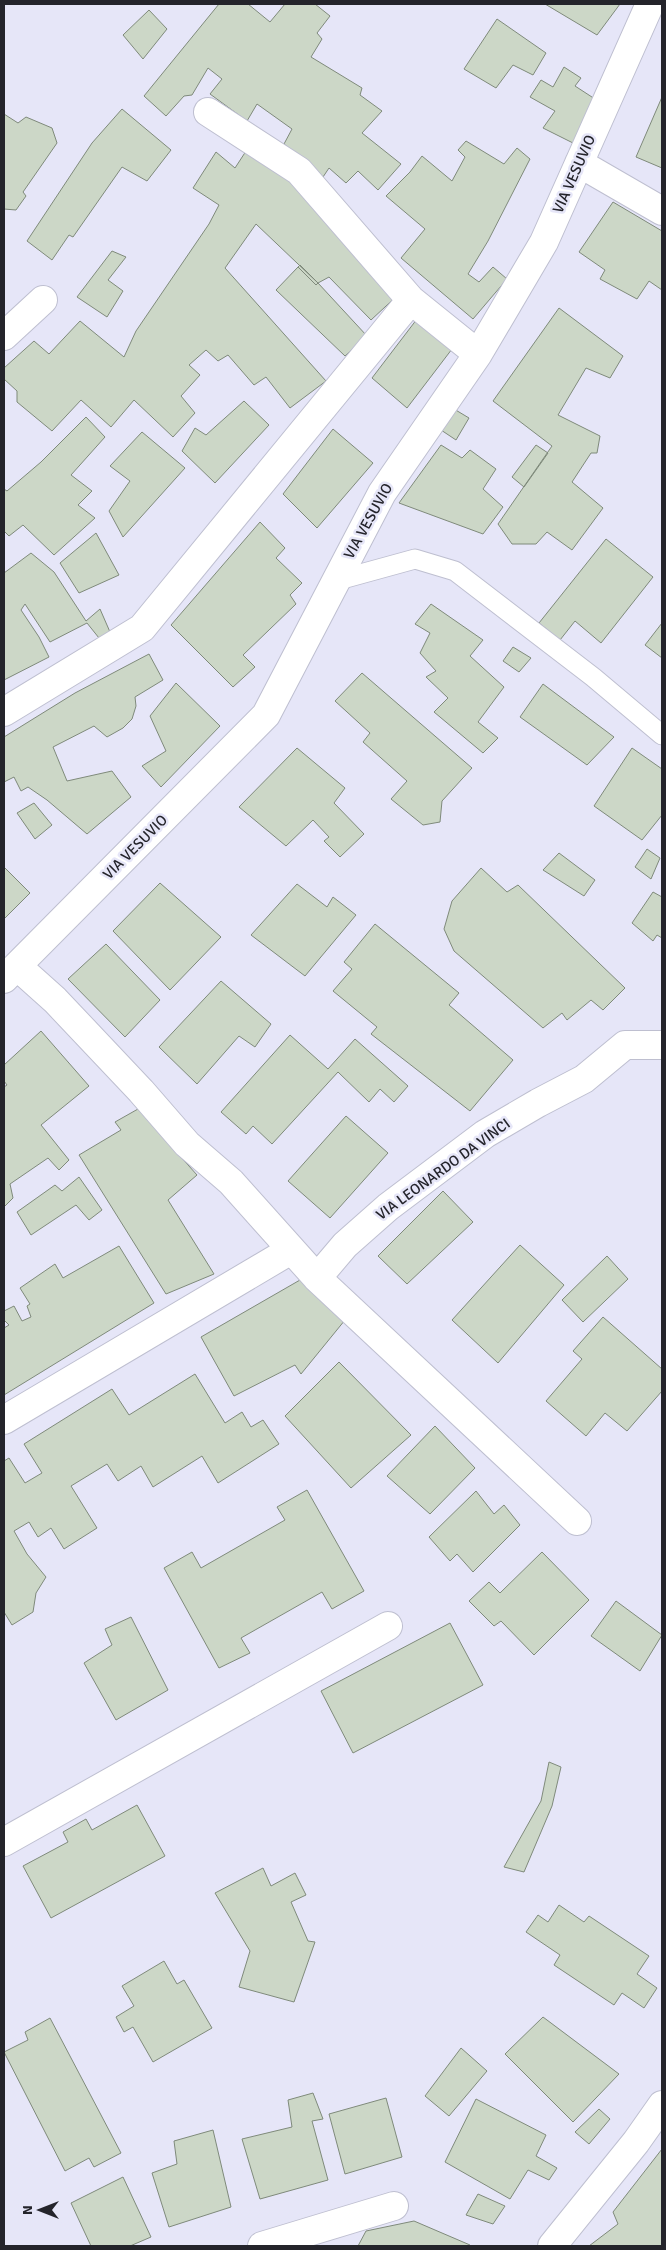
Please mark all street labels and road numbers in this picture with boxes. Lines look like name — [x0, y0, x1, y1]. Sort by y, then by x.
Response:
street label: VIA VESUVIO — [549, 132, 599, 216]
street label: VIA VESUVIO — [340, 480, 396, 562]
street label: VIA VESUVIO — [99, 811, 171, 883]
street label: VIA LEONARDO DA VINCI — [372, 1114, 514, 1224]

